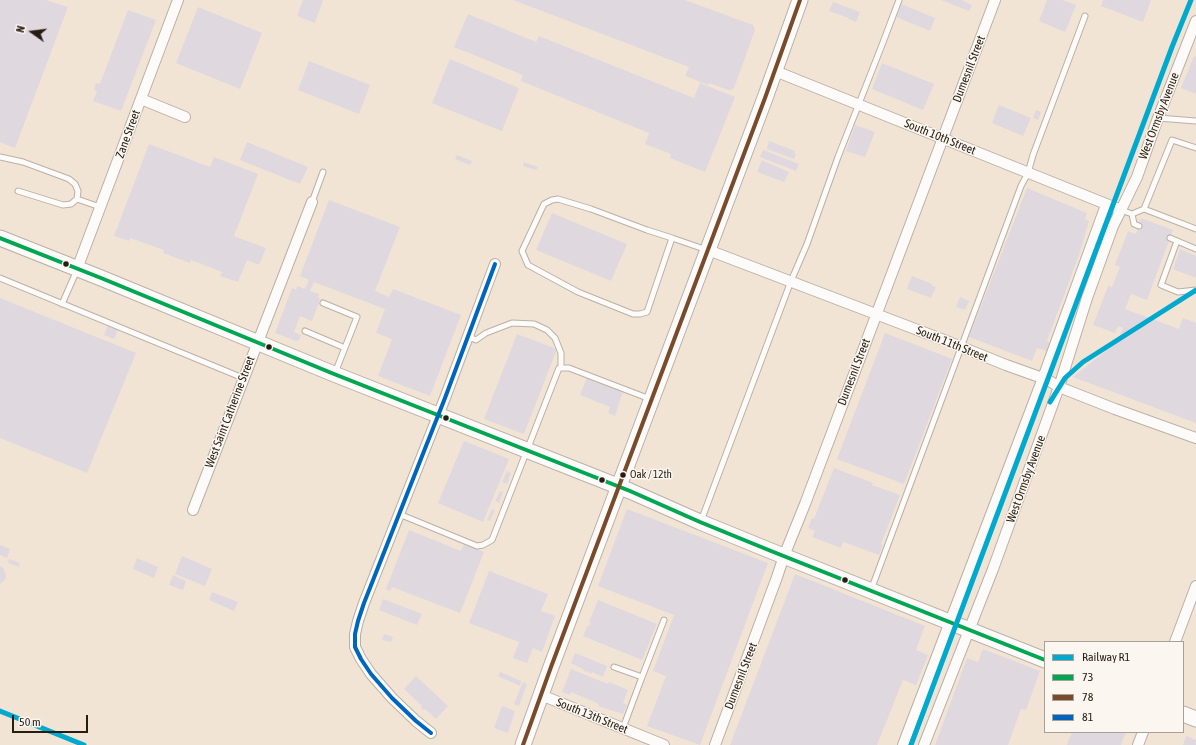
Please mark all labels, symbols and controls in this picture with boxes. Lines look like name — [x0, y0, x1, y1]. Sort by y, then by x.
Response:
north arrow — [12, 12, 52, 52]
text: N — [14, 24, 27, 34]
street label: Dumesnil Street — [950, 33, 988, 105]
street label: West Ormsby Avenue — [1136, 71, 1182, 161]
street label: Zane Street — [113, 108, 143, 160]
street label: South 10th Street — [902, 116, 978, 158]
unlabelled marker — [61, 259, 71, 269]
street label: South 11th Street — [914, 323, 990, 365]
street label: Dumesnil Street — [835, 336, 873, 408]
unlabelled marker — [264, 342, 274, 352]
street label: West Saint Catherine Street — [202, 354, 258, 470]
unlabelled marker — [441, 413, 451, 423]
street label: West Ormsby Avenue — [1004, 433, 1048, 525]
place label: Oak / 12th — [630, 468, 672, 482]
marker: Oak / 12th — [618, 470, 628, 480]
unlabelled marker — [597, 475, 607, 485]
unlabelled marker — [840, 575, 850, 585]
street label: Dumesnil Street — [722, 640, 760, 712]
legend — [1044, 641, 1184, 733]
text: Railway R1 — [1082, 650, 1130, 664]
text: 73 — [1082, 670, 1093, 684]
text: 78 — [1082, 690, 1093, 704]
street label: South 13th Street — [554, 695, 630, 737]
scale bar — [14, 707, 90, 733]
text: 81 — [1082, 710, 1093, 724]
text: 50 m — [19, 715, 41, 729]

